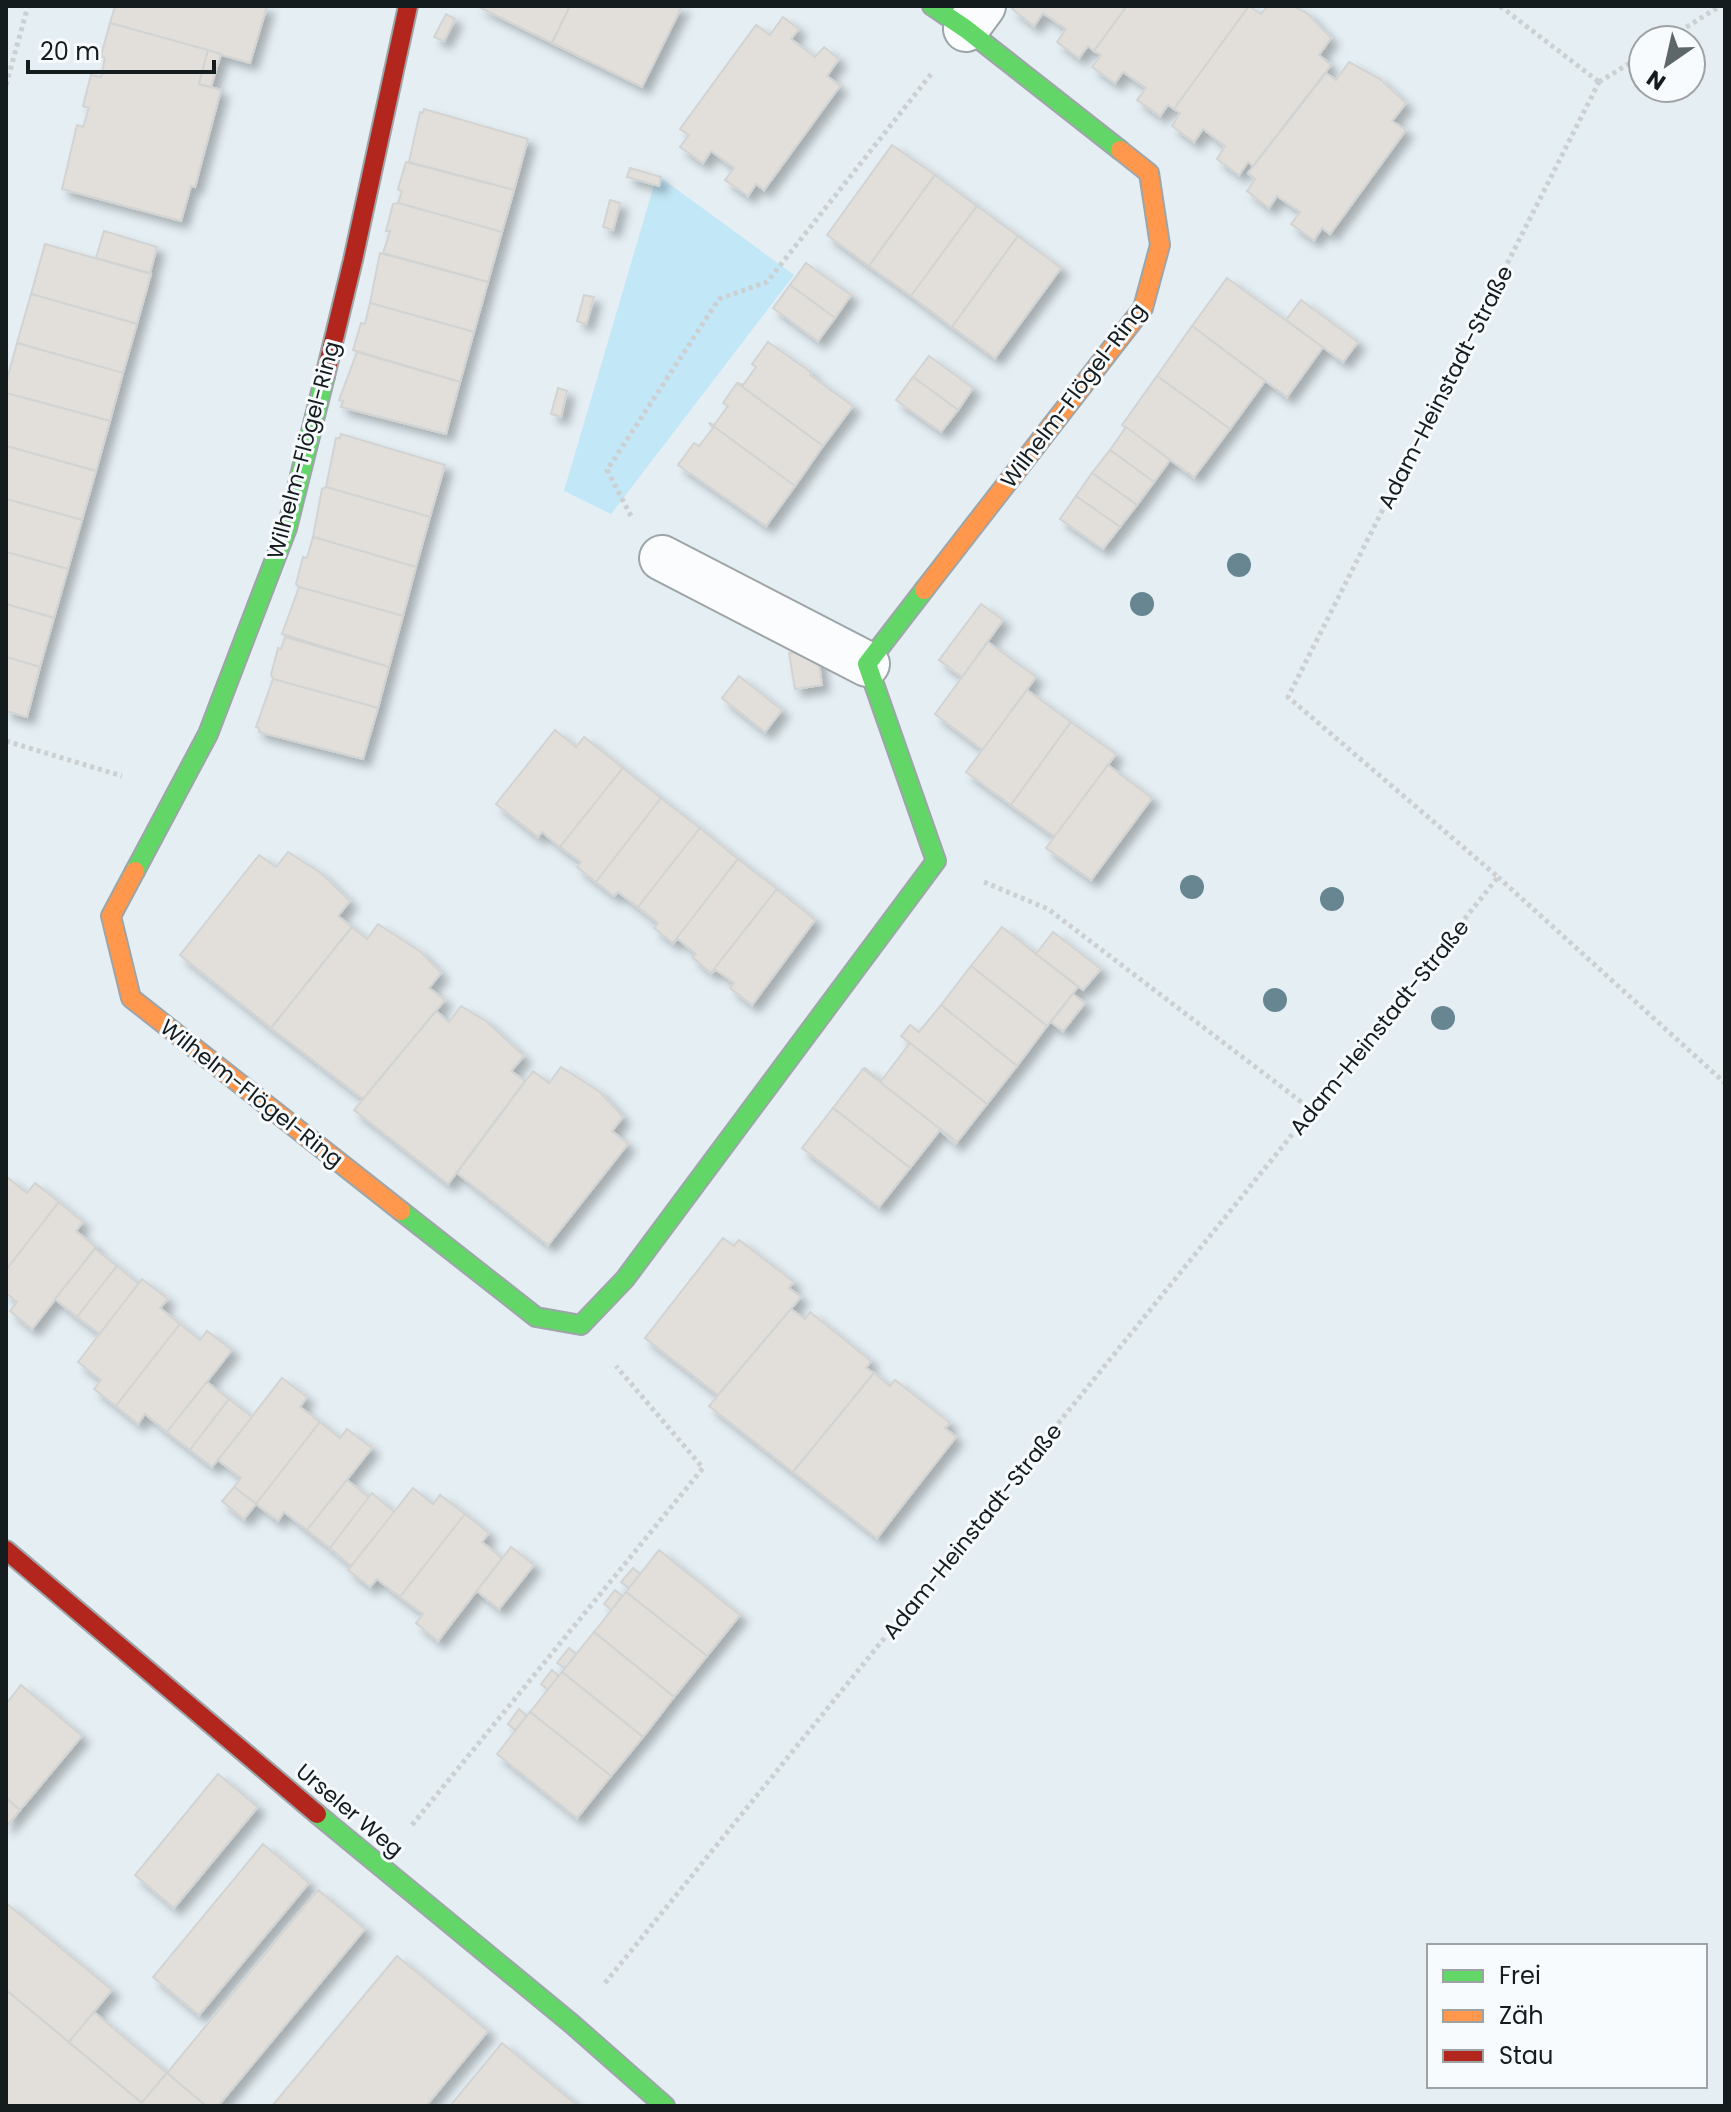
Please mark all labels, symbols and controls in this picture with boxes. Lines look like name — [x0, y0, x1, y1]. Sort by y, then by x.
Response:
scale bar — [28, 24, 214, 74]
north arrow — [1627, 24, 1707, 104]
text: 20 m — [40, 35, 100, 68]
text: N — [1641, 63, 1672, 98]
street label: Adam-Heinstadt-Straße — [1370, 260, 1520, 514]
street label: Wilhelm-Flögel-Ring — [993, 296, 1153, 494]
street label: Wilhelm-Flögel-Ring — [259, 338, 348, 563]
street label: Adam-Heinstadt-Straße — [1282, 913, 1476, 1142]
street label: Wilhelm-Flögel-Ring — [154, 1012, 350, 1175]
street label: Adam-Heinstadt-Straße — [875, 1417, 1069, 1646]
street label: Urseler Weg — [289, 1756, 410, 1864]
legend — [1427, 1944, 1707, 2088]
text: Frei — [1499, 1959, 1541, 1992]
text: Zäh — [1499, 1999, 1544, 2032]
text: Stau — [1499, 2039, 1553, 2072]

